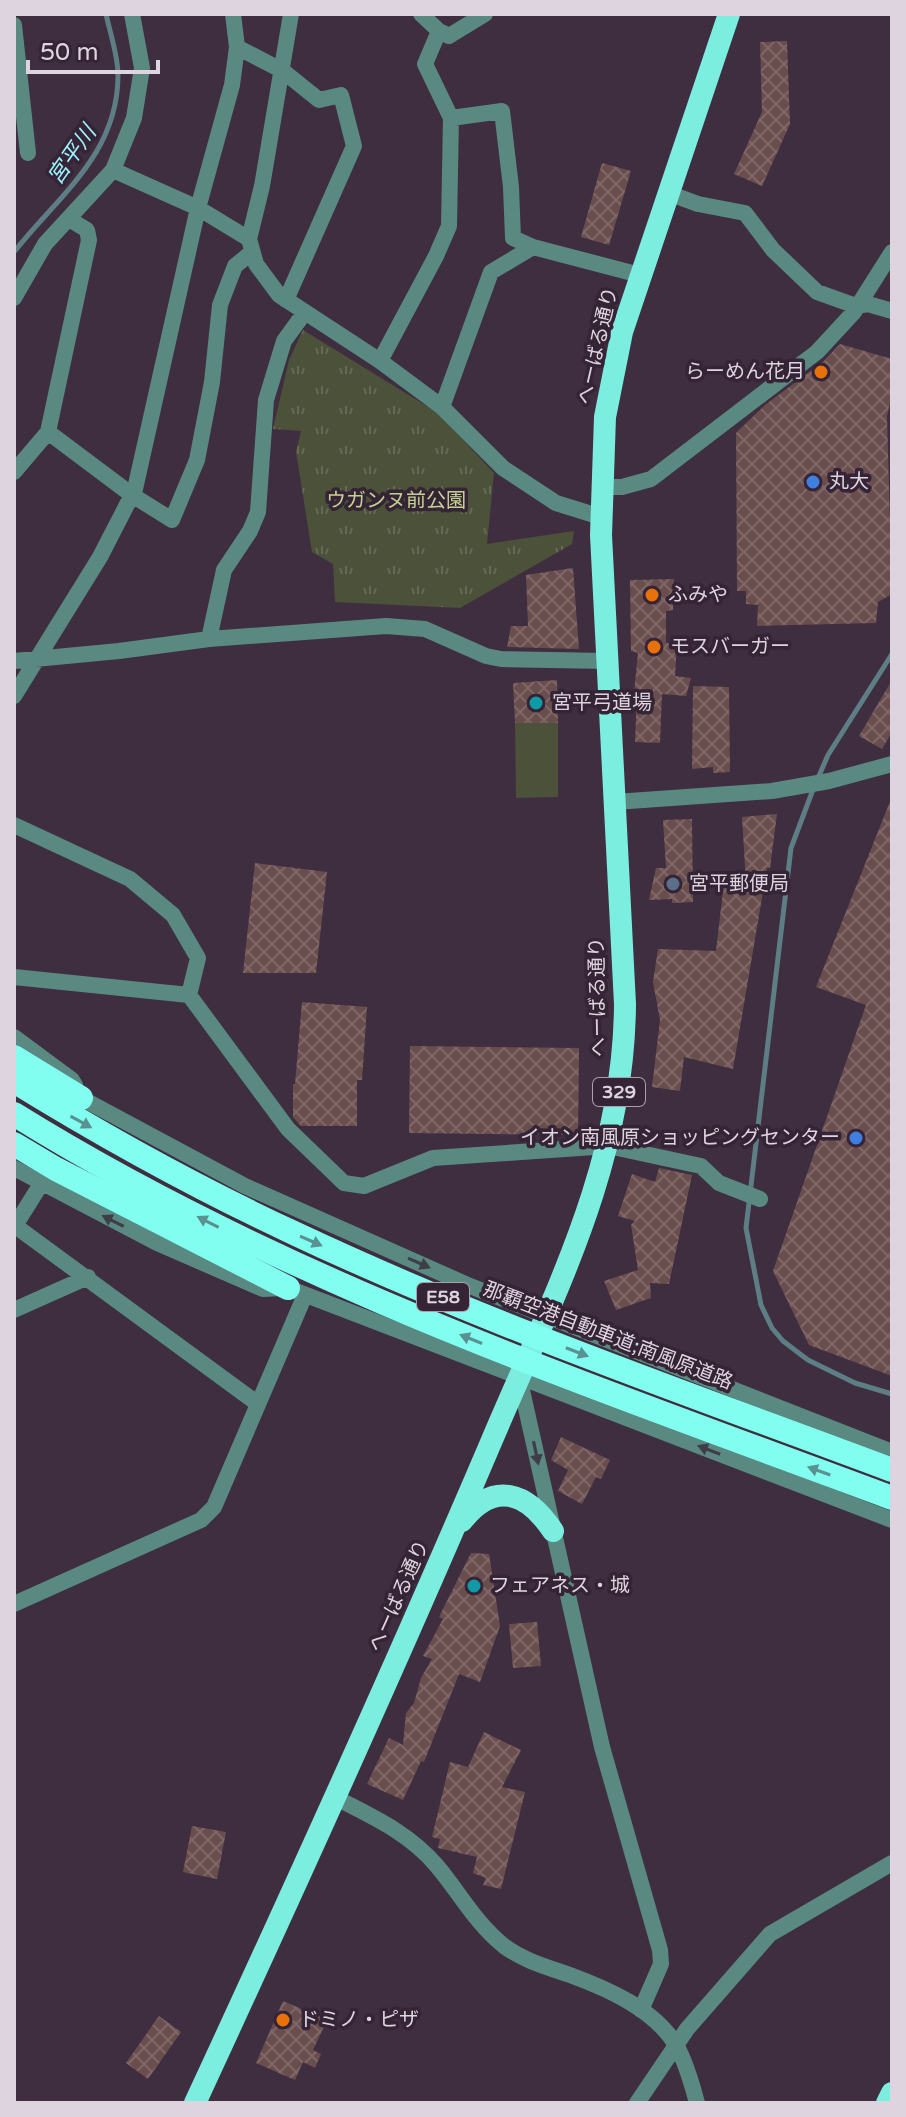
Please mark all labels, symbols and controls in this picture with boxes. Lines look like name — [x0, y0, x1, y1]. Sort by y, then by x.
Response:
scale bar — [28, 24, 158, 74]
text: 50 m — [40, 38, 98, 67]
water label: 宮平川 — [42, 119, 103, 189]
street label: へーばる通り — [573, 285, 623, 407]
place label: らーめん花月 — [685, 360, 805, 384]
marker: らーめん花月 — [812, 363, 830, 381]
place label: 丸大 — [829, 470, 869, 494]
marker: 丸大 — [804, 473, 822, 491]
park label: ウガンヌ前公園 — [326, 489, 466, 513]
place label: ふみや — [668, 583, 728, 607]
marker: ふみや — [643, 586, 661, 604]
place label: モスバーガー — [670, 635, 790, 659]
marker: モスバーガー — [645, 638, 663, 656]
place label: 宮平弓道場 — [552, 691, 652, 715]
marker: 宮平弓道場 — [527, 694, 545, 712]
place label: 宮平郵便局 — [689, 872, 789, 896]
marker: 宮平郵便局 — [664, 875, 682, 893]
street label: へーばる通り — [585, 937, 611, 1057]
road number: 329 — [593, 1078, 645, 1106]
one-way arrow — [70, 1114, 92, 1128]
place label: イオン南風原ショッピングセンター — [520, 1126, 840, 1150]
marker: イオン南風原ショッピングセンター — [847, 1129, 865, 1147]
one-way arrow — [101, 1214, 124, 1227]
one-way arrow — [197, 1216, 219, 1230]
one-way arrow — [300, 1235, 323, 1248]
one-way arrow — [407, 1256, 431, 1270]
street label: 那覇空港自動車道;南風原道路 — [480, 1277, 736, 1395]
road number: E58 — [417, 1283, 469, 1311]
one-way arrow — [459, 1332, 483, 1345]
one-way arrow — [565, 1346, 589, 1359]
one-way arrow — [530, 1440, 543, 1465]
one-way arrow — [697, 1443, 721, 1456]
one-way arrow — [807, 1464, 831, 1477]
street label: へーばる通り — [364, 1536, 434, 1656]
place label: フェアネス・城 — [490, 1574, 630, 1598]
marker: フェアネス・城 — [465, 1577, 483, 1595]
place label: ドミノ・ピザ — [299, 2008, 419, 2032]
marker: ドミノ・ピザ — [274, 2011, 292, 2029]

